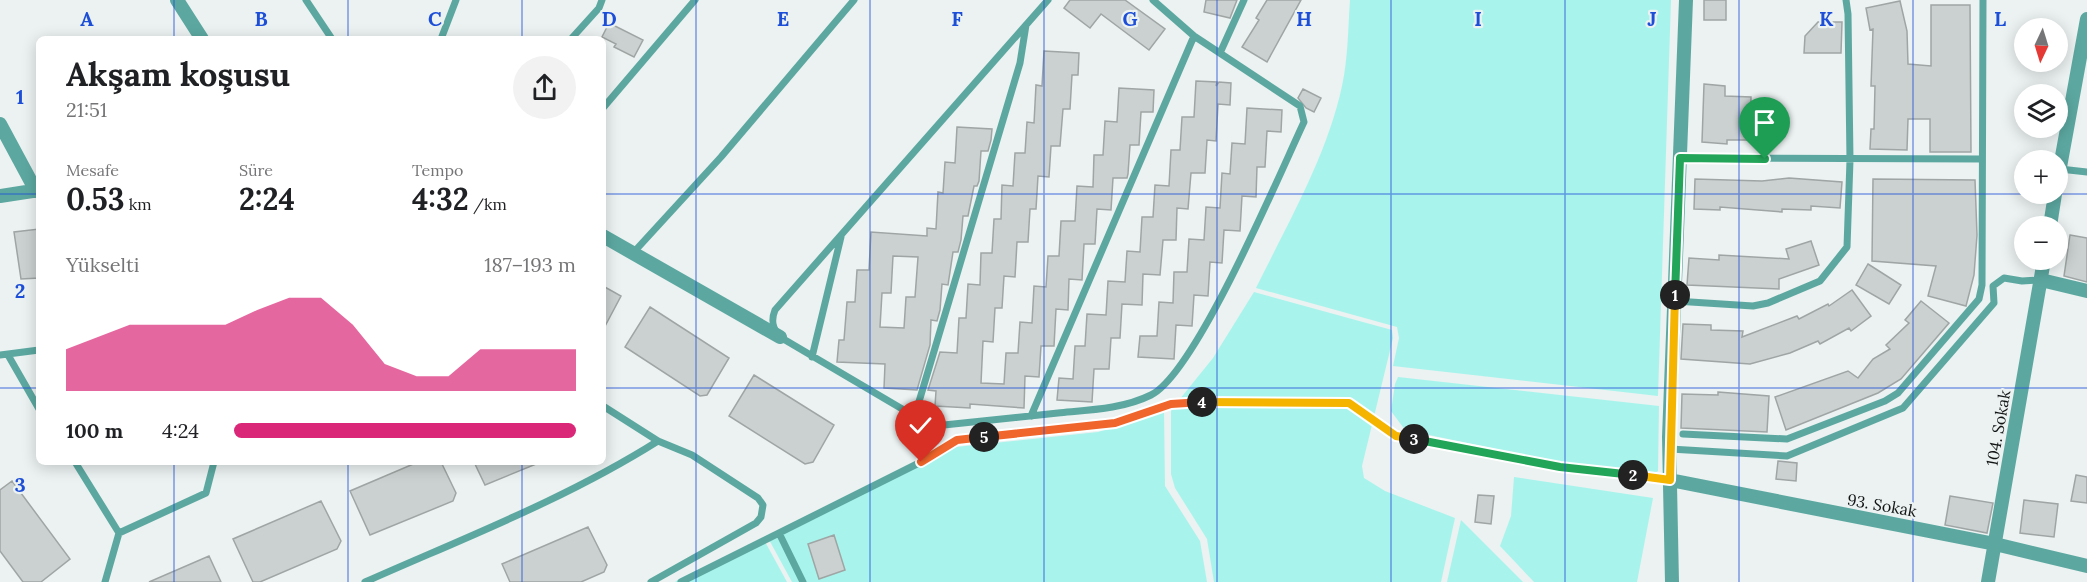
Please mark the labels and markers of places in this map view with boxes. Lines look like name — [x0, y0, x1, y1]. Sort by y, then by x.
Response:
pin — [1739, 97, 1790, 159]
pin: 1 — [1660, 280, 1690, 310]
pin: 4 — [1187, 387, 1217, 417]
pin — [895, 400, 946, 462]
pin: 5 — [969, 422, 999, 452]
pin: 3 — [1399, 424, 1429, 454]
pin: 2 — [1618, 460, 1648, 490]

